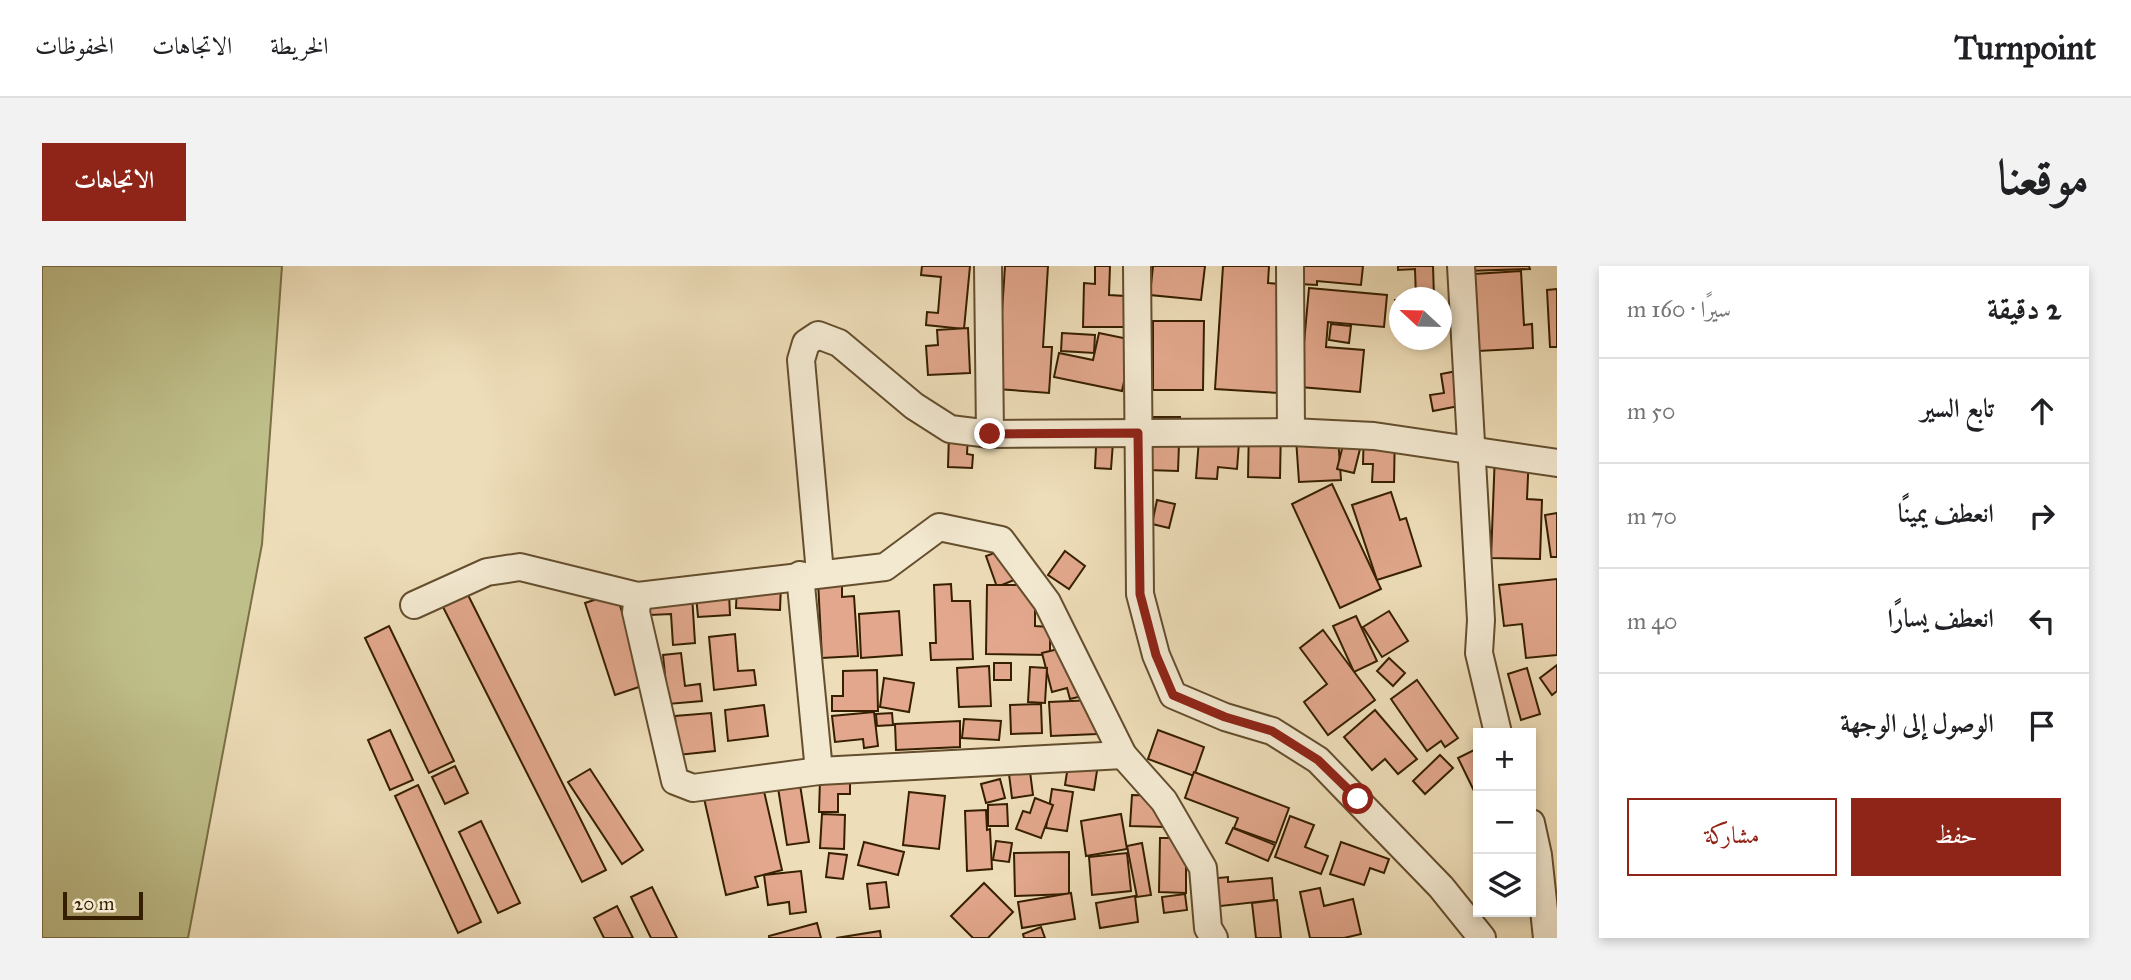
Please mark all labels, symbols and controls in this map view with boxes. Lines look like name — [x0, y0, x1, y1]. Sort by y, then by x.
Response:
text: Turnpoint — [1954, 28, 2096, 68]
text: المحفوظات — [35, 31, 114, 61]
text: الاتجاهات — [152, 31, 232, 61]
text: الخريطة — [270, 31, 329, 61]
button: الاتجاهات — [42, 143, 186, 221]
text: موقعنا — [1997, 148, 2089, 207]
north arrow — [1389, 287, 1452, 350]
text: 2 دقيقة — [1987, 291, 2061, 327]
text: سيرًا · 160 m — [1627, 295, 1731, 323]
text: تابع السير — [1921, 392, 1994, 424]
icon: ahead — [2023, 392, 2061, 430]
text: 50 m — [1627, 397, 1675, 425]
route end — [974, 418, 1005, 449]
text: انعطف يمينًا — [1898, 497, 1994, 529]
icon: right — [2023, 497, 2061, 535]
text: 70 m — [1627, 502, 1677, 530]
text: انعطف يسارًا — [1887, 602, 1994, 634]
icon: left — [2023, 602, 2061, 640]
text: 40 m — [1627, 607, 1677, 635]
text: الوصول إلى الوجهة — [1840, 707, 1994, 739]
icon: arrive — [2023, 707, 2061, 745]
map controls — [1473, 728, 1536, 917]
button: + — [1473, 728, 1536, 791]
route start — [1342, 783, 1373, 814]
button: − — [1473, 791, 1536, 854]
button: مشاركة — [1627, 798, 1837, 876]
button: حفظ — [1851, 798, 2061, 876]
button: layers — [1473, 854, 1536, 917]
scale bar — [63, 889, 144, 921]
text: 20 m — [74, 892, 115, 915]

